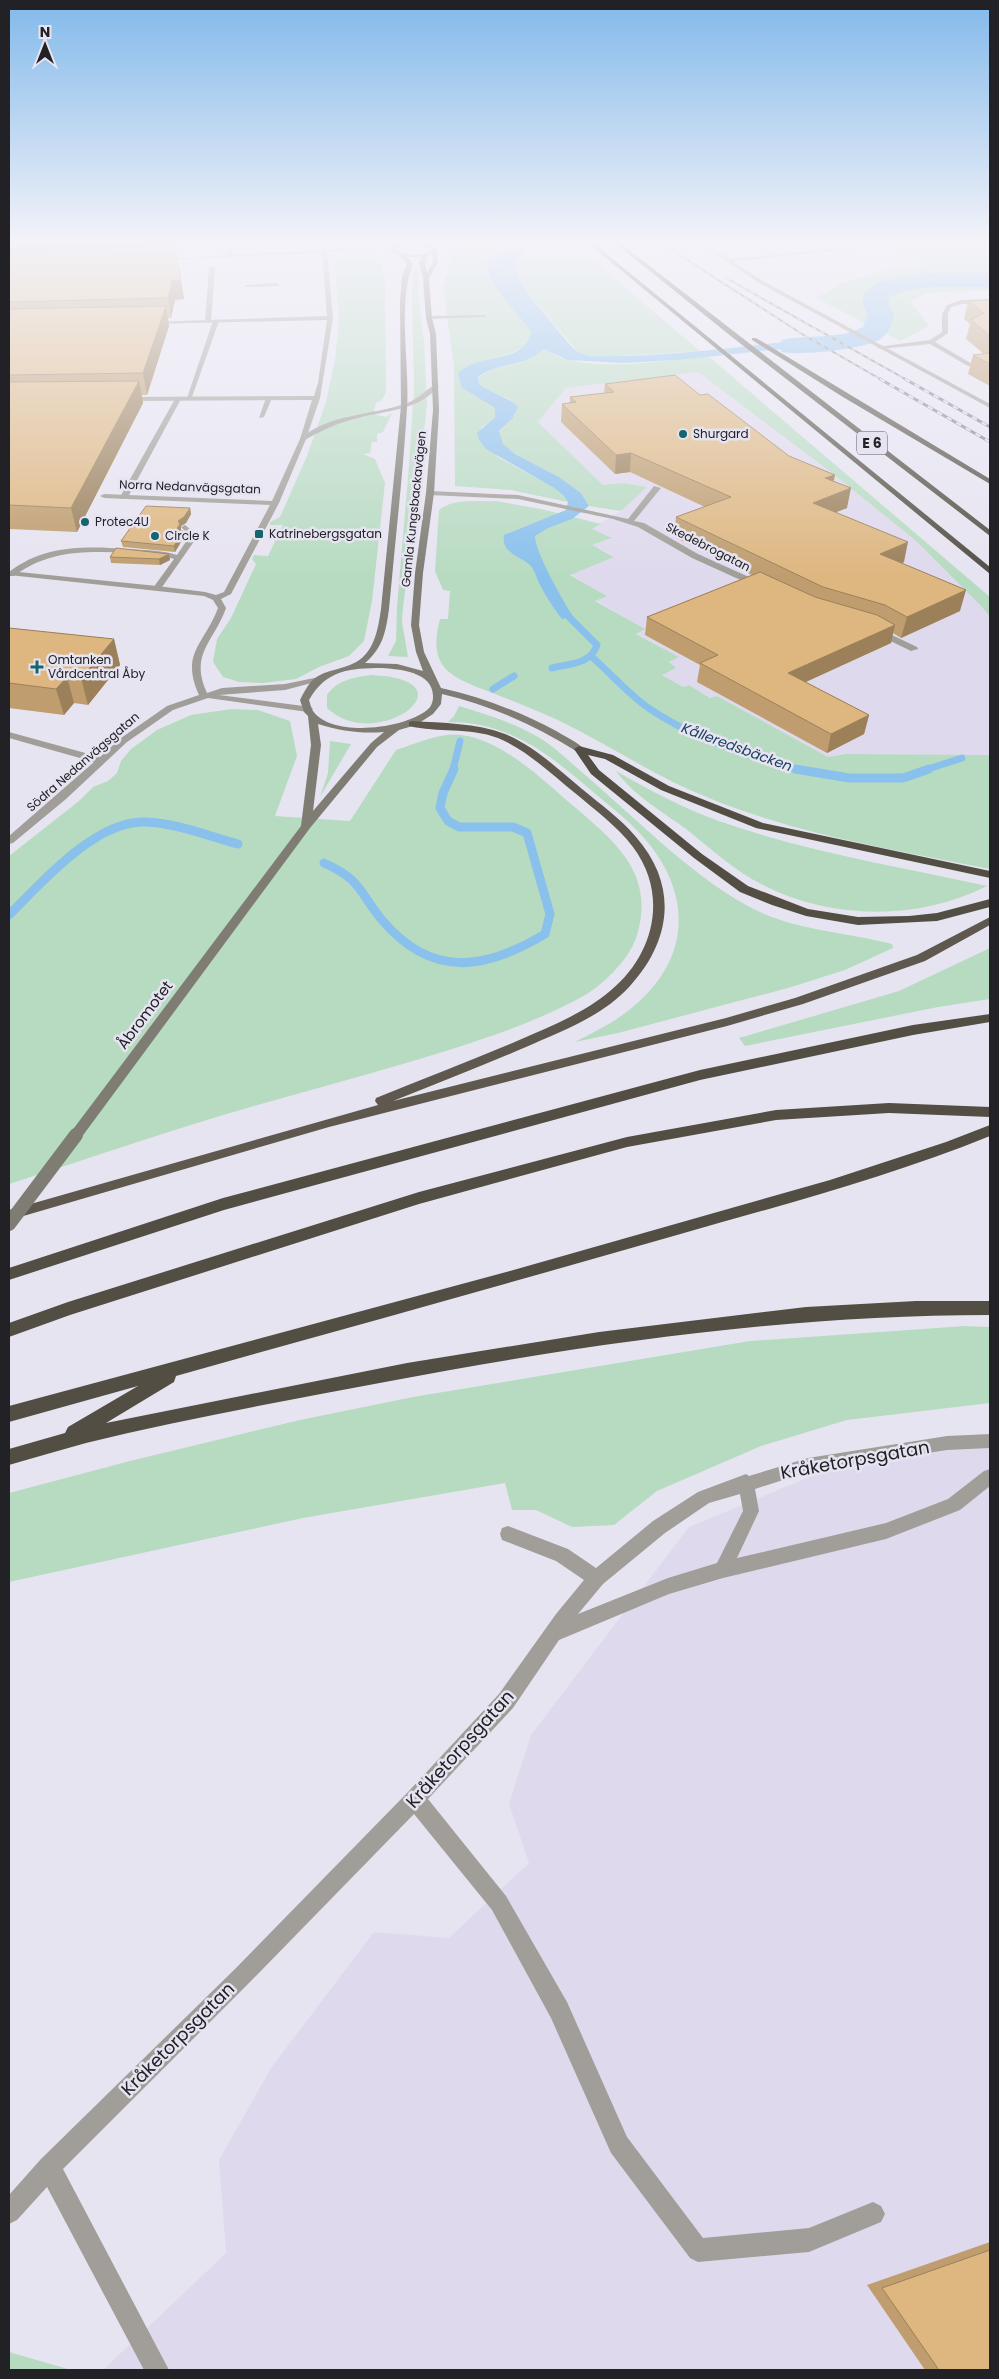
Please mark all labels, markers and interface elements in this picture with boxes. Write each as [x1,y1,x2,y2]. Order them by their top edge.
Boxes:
north arrow [20,20,70,70]
text: N [40,22,50,42]
place label: Shurgard [693,425,749,442]
marker: Shurgard [677,428,689,440]
street label: Gamla Kungsbackavägen [397,430,430,588]
road number: E 6 [857,432,887,454]
street label: Norra Nedanvägsgatan [119,476,261,497]
place label: Protec4U [95,513,149,530]
marker: Protec4U [79,516,91,528]
street label: Skedebrogatan [663,518,753,575]
place label: Katrinebergsgatan [269,525,382,542]
place label: Circle K [165,527,210,544]
marker: Katrinebergsgatan [253,528,265,540]
marker: Circle K [149,530,161,542]
place label: Omtanken Vårdcentral Åby [48,651,146,682]
marker: Omtanken Vårdcentral Åby [30,660,44,674]
street label: Södra Nedanvägsgatan [23,708,143,815]
water label: Kålleredsbäcken [679,718,795,776]
street label: Åbromotet [112,976,177,1053]
street label: Kråketorpsgatan [778,1434,931,1485]
street label: Kråketorpsgatan [400,1684,519,1813]
street label: Kråketorpsgatan [115,1976,240,2101]

